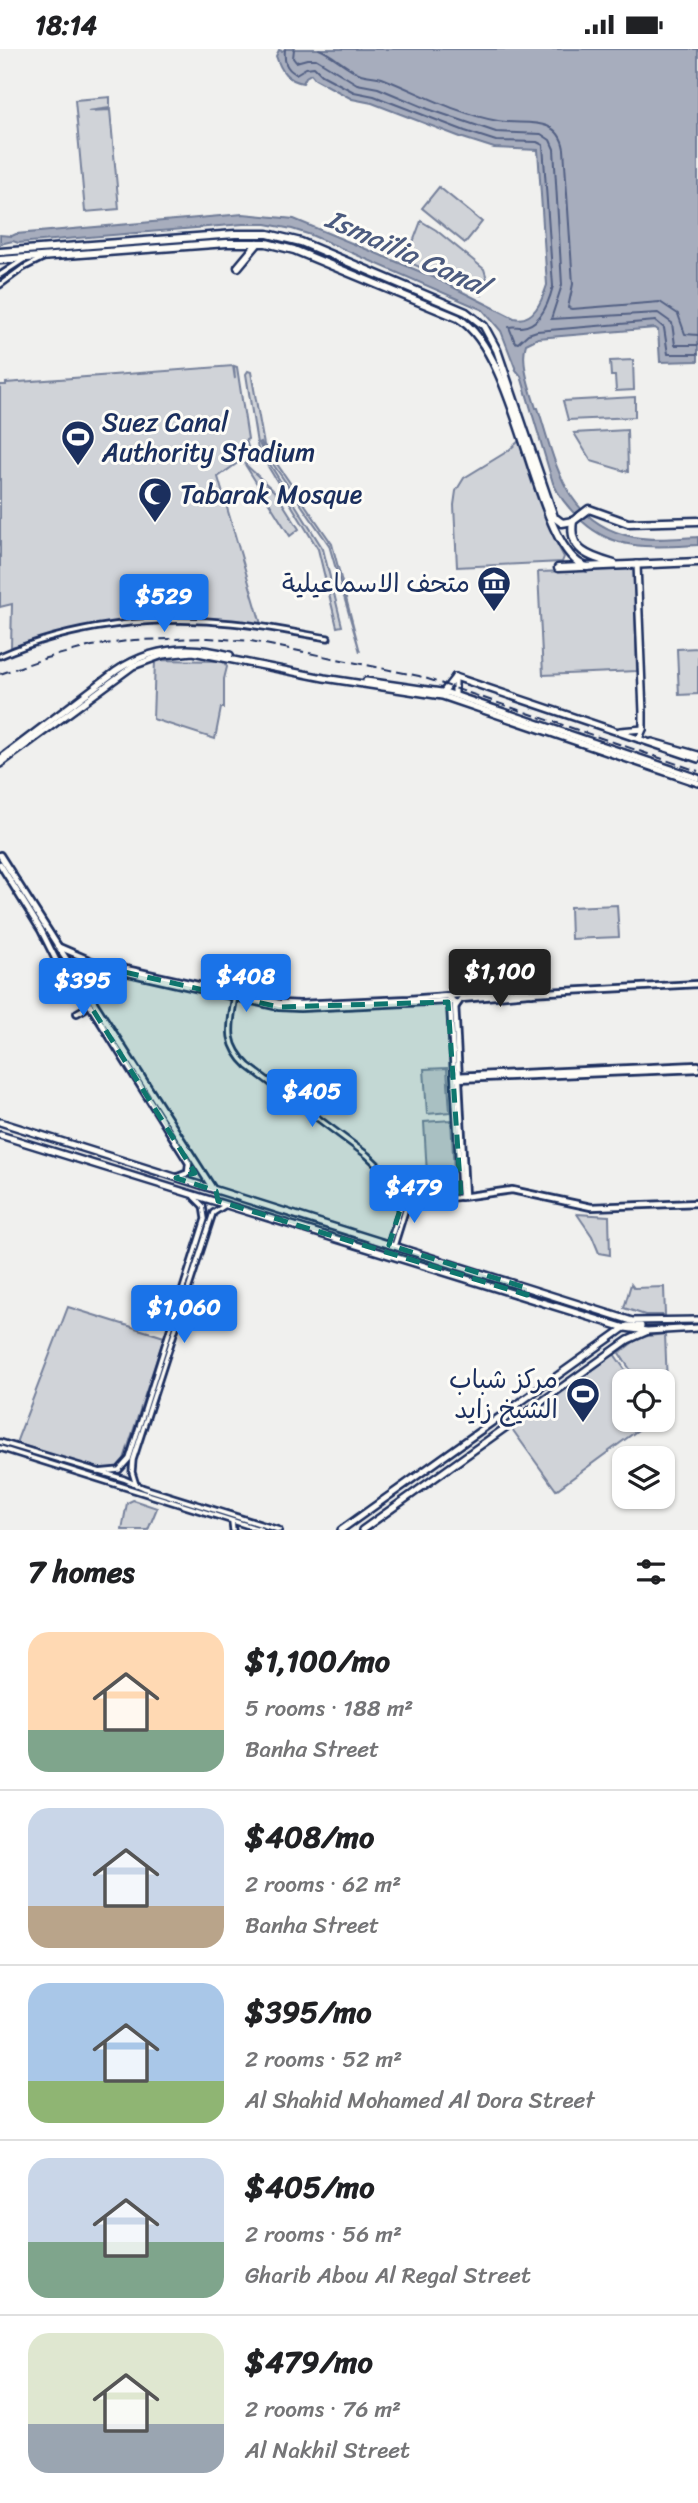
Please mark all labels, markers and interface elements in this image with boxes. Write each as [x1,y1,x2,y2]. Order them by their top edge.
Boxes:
text: 18:14 [35,2,97,48]
water label: Ismaïlia Canal [317,194,502,312]
place label: Suez Canal Authority Stadium [101,399,315,475]
sports icon: Suez Canal Authority Stadium [59,418,97,467]
place label: Tabarak Mosque [180,471,363,517]
mosque icon: Tabarak Mosque [136,475,174,524]
place label: متحف الاسماعيلية [282,560,470,606]
museum icon: متحف الاسماعيلية [475,564,513,613]
pin: $529 [123,575,205,634]
text: $529 [136,576,192,617]
pin: $1,100 [443,949,557,1009]
text: $1,100 [465,951,535,992]
pin: $408 [205,955,287,1014]
text: $408 [217,956,275,997]
pin: $395 [42,958,124,1018]
text: $395 [55,960,111,1001]
pin: $405 [271,1069,353,1129]
text: $405 [283,1071,341,1112]
pin: $479 [373,1165,455,1225]
text: $479 [385,1167,443,1208]
pin: $1,060 [127,1285,241,1345]
text: $1,060 [147,1287,221,1328]
place label: مركز شباب الشيخ زايد [449,1356,558,1432]
map controls [612,1369,675,1509]
button: locate [612,1369,675,1432]
sports icon: مركز شباب الشيخ زايد [564,1375,602,1424]
button: layers [612,1446,675,1509]
text: 7 homes [28,1545,135,1599]
icon: filters [632,1553,670,1591]
text: $1,100/mo [245,1634,390,1688]
icon: home [84,1660,168,1744]
text: 5 rooms · 188 m² [245,1688,413,1729]
text: Banha Street [245,1729,379,1770]
text: $408/mo [245,1810,374,1864]
icon: home [84,1836,168,1920]
text: 2 rooms · 62 m² [245,1864,401,1905]
text: Banha Street [245,1905,379,1946]
text: $395/mo [245,1985,372,2039]
icon: home [84,2011,168,2095]
text: 2 rooms · 52 m² [245,2039,402,2080]
text: Al Shahid Mohamed Al Dora Street [245,2080,595,2121]
text: $405/mo [245,2160,374,2214]
icon: home [84,2186,168,2270]
text: 2 rooms · 56 m² [245,2214,402,2255]
text: Gharib Abou Al Regal Street [245,2255,531,2296]
text: $479/mo [245,2335,373,2389]
icon: home [84,2361,168,2445]
text: 2 rooms · 76 m² [245,2389,401,2430]
text: Al Nakhil Street [245,2430,410,2471]

